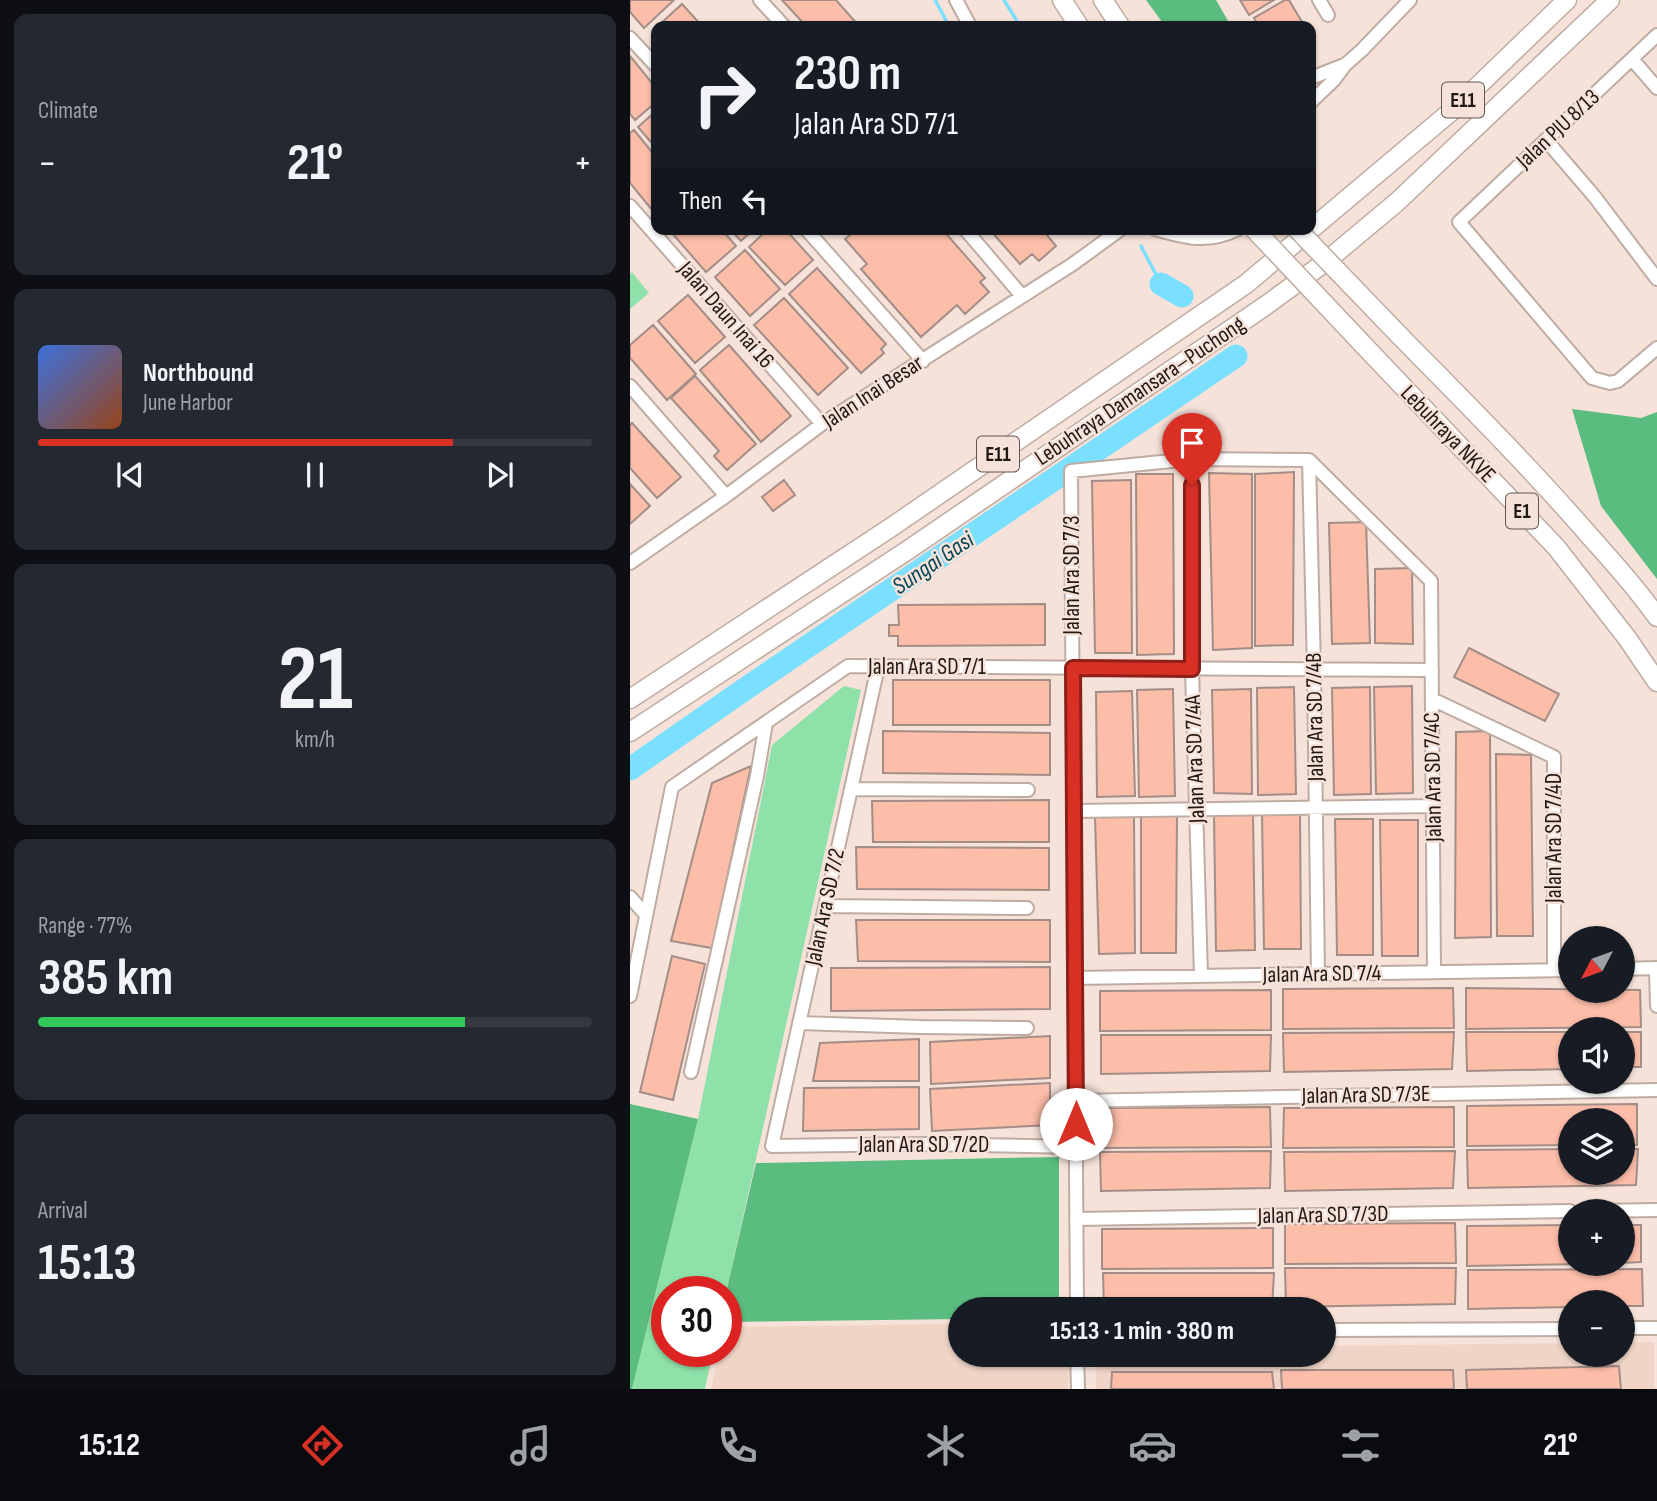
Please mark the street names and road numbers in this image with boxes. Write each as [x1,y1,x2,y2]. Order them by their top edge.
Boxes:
road number: E11 [1442,82,1484,118]
street label: Jalan PJU 8/13 [1510,83,1605,175]
street label: Jalan Daun Inai 16 [671,255,780,374]
street label: Lebuhraya Damansara–Puchong [1029,310,1251,472]
street label: Jalan Inai Besar [816,349,929,435]
street label: Lebuhraya NKVE [1395,379,1501,489]
road number: E11 [977,436,1019,472]
road number: E1 [1506,494,1538,528]
street label: Jalan Ara SD 7/3 [1058,515,1086,636]
street label: Jalan Ara SD 7/4B [1300,652,1330,783]
street label: Jalan Ara SD 7/1 [867,653,986,681]
street label: Jalan Ara SD 7/4A [1179,694,1211,825]
street label: Jalan Ara SD 7/4C [1418,712,1448,843]
street label: Jalan Ara SD 7/4D [1540,773,1568,904]
street label: Jalan Ara SD 7/2 [799,846,851,969]
street label: Jalan Ara SD 7/4 [1261,959,1382,989]
street label: Jalan Ara SD 7/3E [1300,1080,1431,1110]
street label: Jalan Ara SD 7/2D [858,1131,989,1159]
street label: Jalan Ara SD 7/3D [1256,1200,1389,1230]

